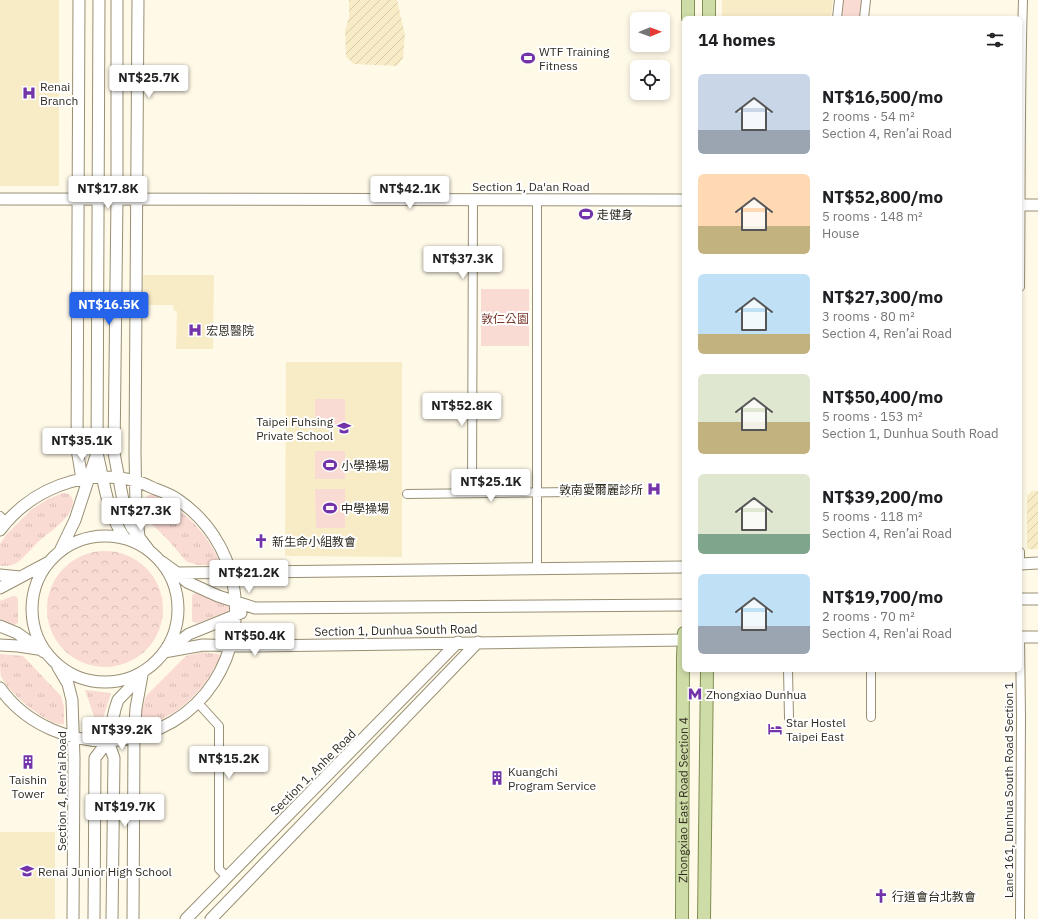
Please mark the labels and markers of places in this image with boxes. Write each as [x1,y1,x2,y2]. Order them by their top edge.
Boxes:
place label: WTF Training Fitness [539,44,610,73]
sports icon: WTF Training Fitness [520,50,536,66]
pin: NT$25.7K [108,65,190,99]
place label: Renai Branch [40,79,78,108]
hospital icon: Renai Branch [21,85,37,101]
pin: NT$17.8K [67,176,149,210]
pin: NT$42.1K [369,176,451,210]
sports icon: 走健身 [578,206,594,222]
place label: 走健身 [597,207,633,222]
pin: NT$37.3K [422,246,504,280]
pin: NT$16.5K [68,292,150,326]
hospital icon: 宏恩醫院 [187,322,203,338]
place label: 宏恩醫院 [206,323,254,338]
pin: NT$52.8K [421,393,503,427]
place label: Taipei Fuhsing Private School [256,414,334,443]
school or university icon: Taipei Fuhsing Private School [336,420,352,436]
pin: NT$35.1K [41,428,123,462]
sports icon: 小學操場 [322,457,338,473]
place label: 小學操場 [341,458,389,473]
pin: NT$25.1K [450,469,532,503]
hospital icon: 敦南愛爾麗診所 [646,481,662,497]
place label: 敦南愛爾麗診所 [559,482,643,497]
pin: NT$27.3K [100,498,182,532]
sports icon: 中學操場 [322,500,338,516]
place label: 中學操場 [341,501,389,516]
church icon: 新生命小組教會 [253,533,269,549]
place label: 新生命小組教會 [272,534,356,549]
pin: NT$21.2K [208,560,290,594]
pin: NT$50.4K [214,623,296,657]
metro station icon: Zhongxiao Dunhua [687,686,703,702]
place label: Zhongxiao Dunhua [706,687,807,702]
place label: Star Hostel Taipei East [786,715,846,744]
pin: NT$39.2K [81,717,163,751]
hotel icon: Star Hostel Taipei East [767,721,783,737]
pin: NT$15.2K [188,746,270,780]
building icon: Taishin Tower [20,754,36,770]
place label: Kuangchi Program Service [508,764,597,793]
building icon: Kuangchi Program Service [489,770,505,786]
place label: Taishin Tower [9,772,47,801]
pin: NT$19.7K [84,794,166,828]
school or university icon: Renai Junior High School [19,863,35,879]
place label: Renai Junior High School [38,864,172,879]
church icon: 行道會台北教會 [873,888,889,904]
place label: 行道會台北教會 [892,889,976,904]

